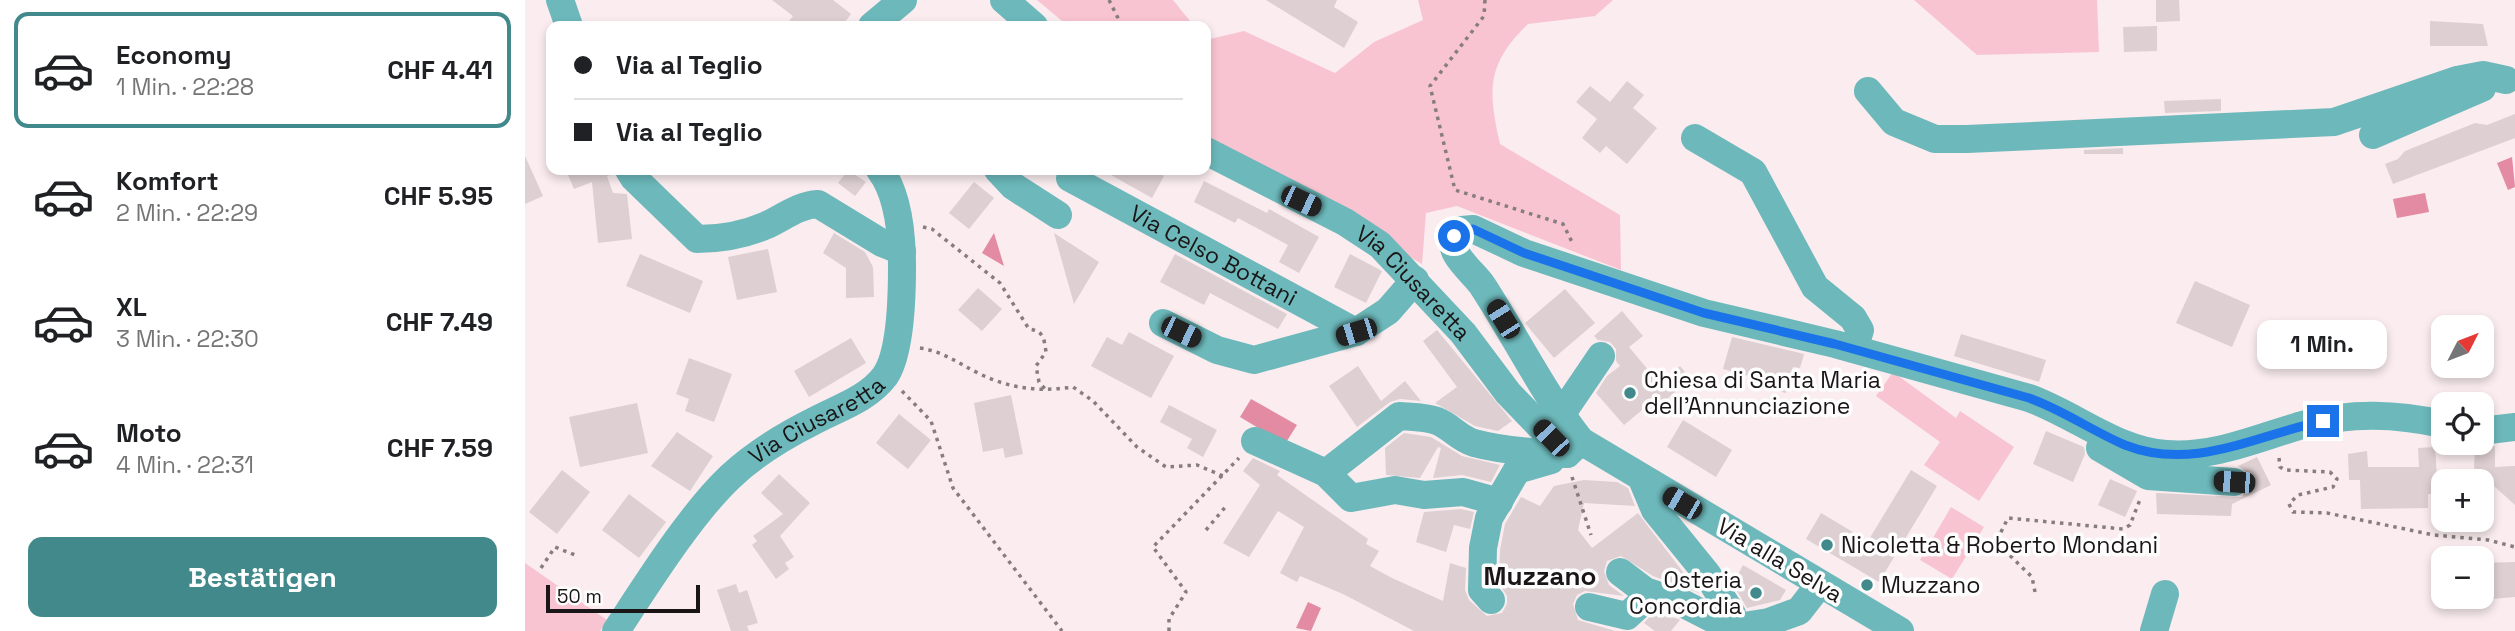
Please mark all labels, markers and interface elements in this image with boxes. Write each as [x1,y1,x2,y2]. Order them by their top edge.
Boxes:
text: Economy [116,38,232,72]
icon: car [32,39,95,102]
text: Via al Teglio [616,48,763,82]
text: CHF 4.41 [387,53,493,87]
text: 1 Min. · 22:28 [116,72,254,102]
text: Via al Teglio [616,115,763,149]
text: Komfort [116,164,219,198]
icon: car [32,165,95,228]
text: CHF 5.95 [384,179,493,213]
car [1278,183,1325,219]
text: 2 Min. · 22:29 [116,198,258,228]
street label: Via Celso Bottani [1125,198,1302,313]
street label: Via Ciusaretta [1350,218,1477,347]
route start [1438,220,1470,252]
text: XL [116,290,147,324]
icon: car [32,291,95,354]
car [1483,296,1524,342]
text: CHF 7.49 [386,305,493,339]
car [1158,313,1205,351]
north arrow [2431,315,2494,378]
map controls [2431,315,2494,609]
car [1333,316,1380,348]
callout: 1 Min. [2258,320,2388,368]
text: 3 Min. · 22:30 [116,324,259,354]
text: 1 Min. [2290,329,2354,359]
place label: Chiesa di Santa Maria dell'Annunciazione [1644,365,1881,421]
street label: Via Ciusaretta [743,370,892,471]
marker: Chiesa di Santa Maria dell'Annunciazione [1622,385,1638,401]
button: locate [2431,392,2494,455]
route end [2307,405,2339,437]
text: Moto [116,416,182,450]
car [1529,416,1574,460]
icon: car [32,417,95,480]
text: CHF 7.59 [387,431,493,465]
text: 4 Min. · 22:31 [116,450,254,480]
button: + [2431,469,2494,532]
car [2213,470,2256,494]
car [1659,483,1706,523]
street label: Via alla Selva [1712,511,1848,609]
place label: Nicoletta & Roberto Mondani [1841,530,2158,560]
button: Bestätigen [28,537,497,617]
marker: Nicoletta & Roberto Mondani [1819,537,1835,553]
button: − [2431,546,2494,609]
district label: Muzzano [1484,559,1596,593]
place label: Osteria Concordia [1629,565,1742,621]
place label: Muzzano [1881,570,1980,600]
marker: Muzzano [1859,577,1875,593]
scale bar [546,582,700,614]
text: 50 m [557,584,602,609]
marker: Osteria Concordia [1748,585,1764,601]

